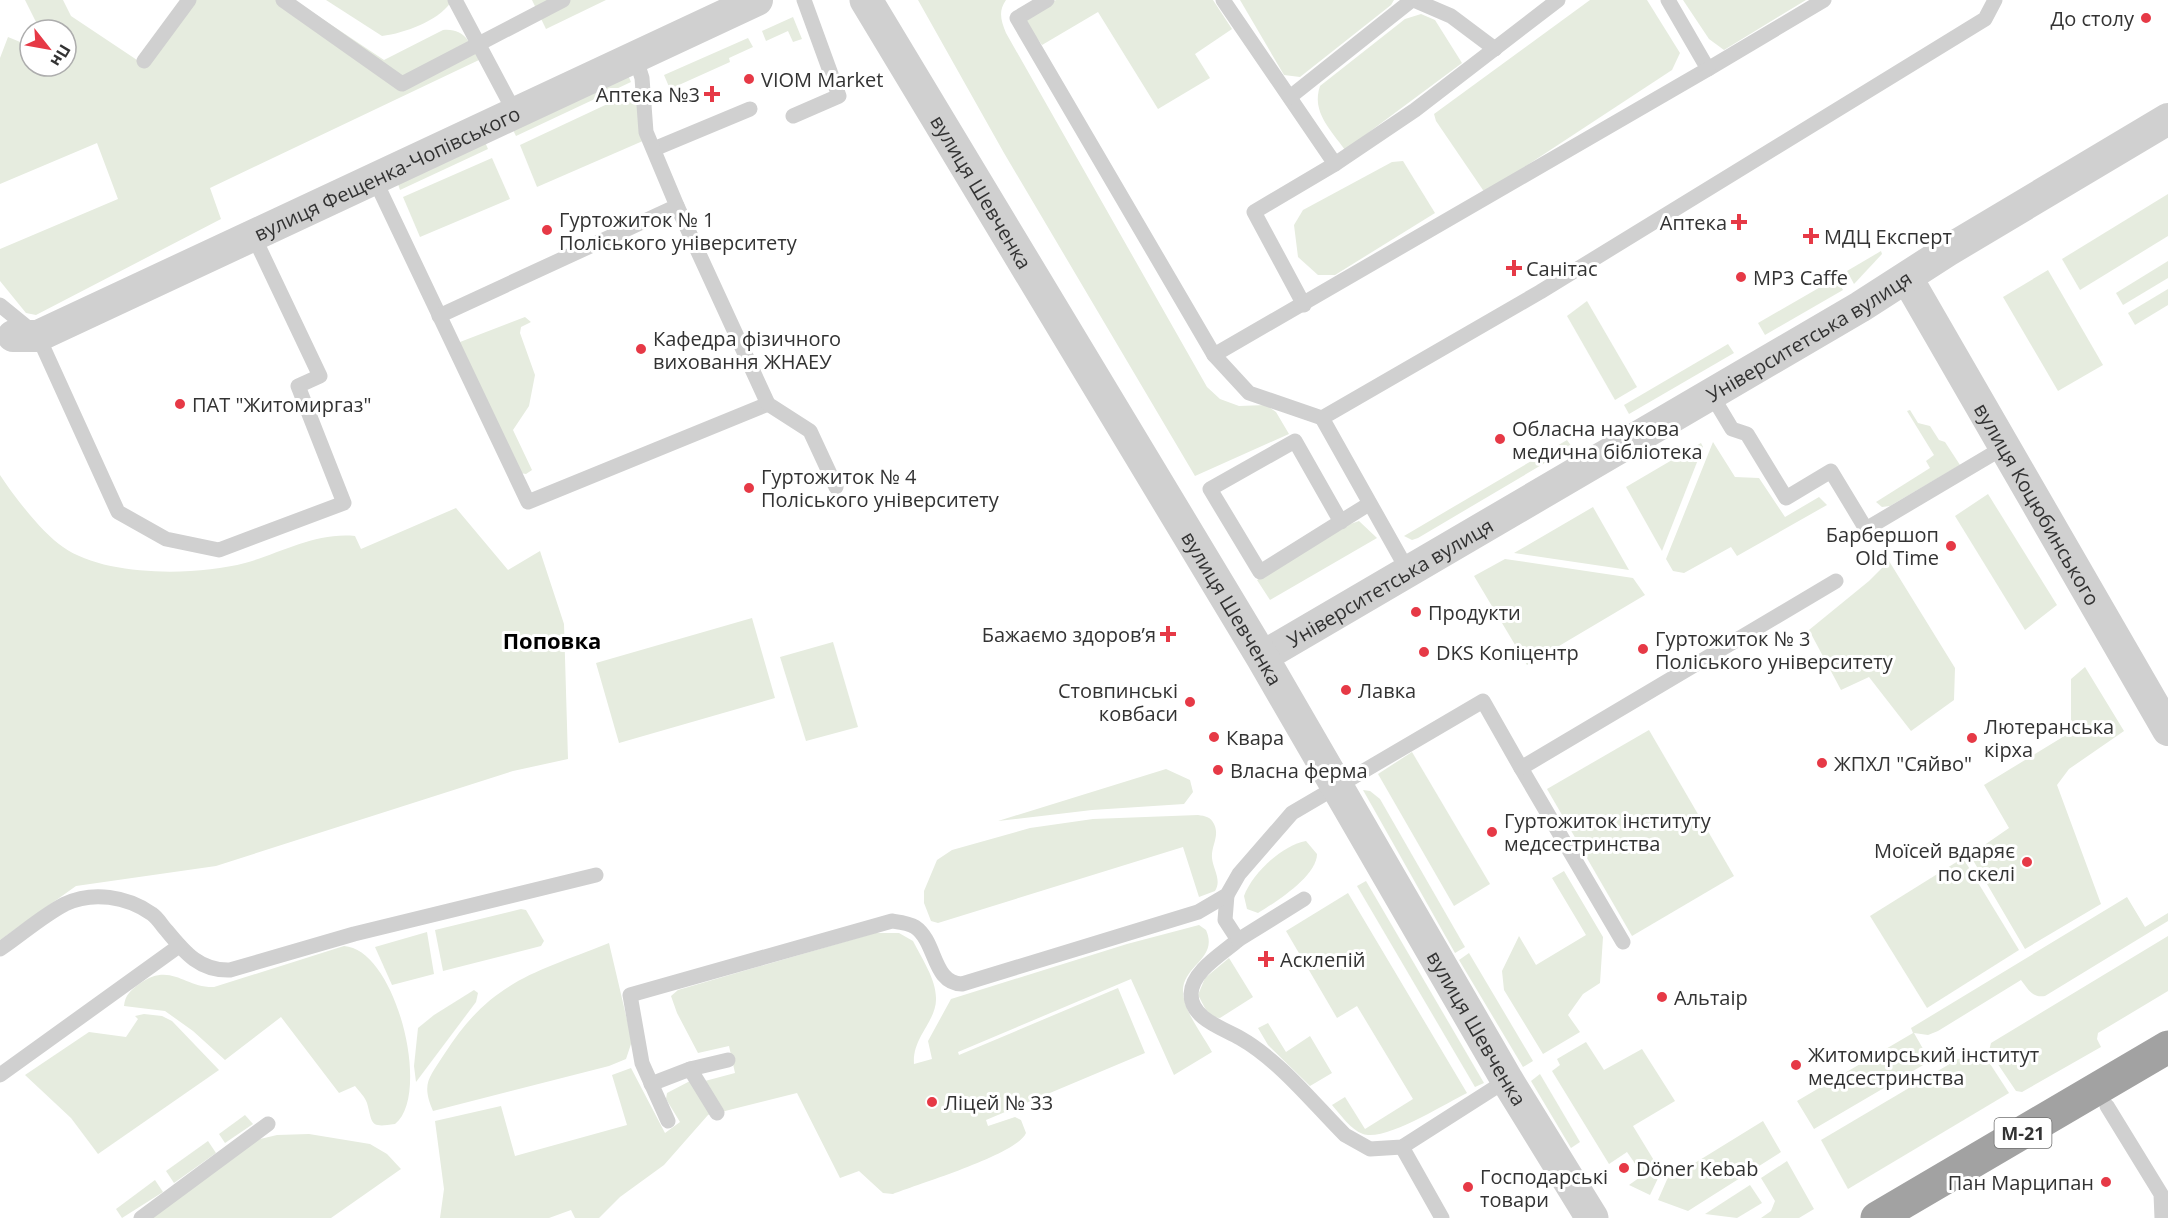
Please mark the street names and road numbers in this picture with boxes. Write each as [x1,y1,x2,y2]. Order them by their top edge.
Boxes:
street label: вулиця Фещенка-Чопівського [249,99,524,247]
street label: вулиця Шевченка [925,110,1038,274]
street label: Університетська вулиця [1701,264,1917,408]
street label: вулиця Коцюбинського [1968,398,2107,610]
street label: Університетська вулиця [1282,511,1498,653]
street label: вулиця Шевченка [1176,526,1289,690]
street label: вулиця Шевченка [1421,945,1533,1111]
road number: М-21 [1994,1118,2052,1148]

